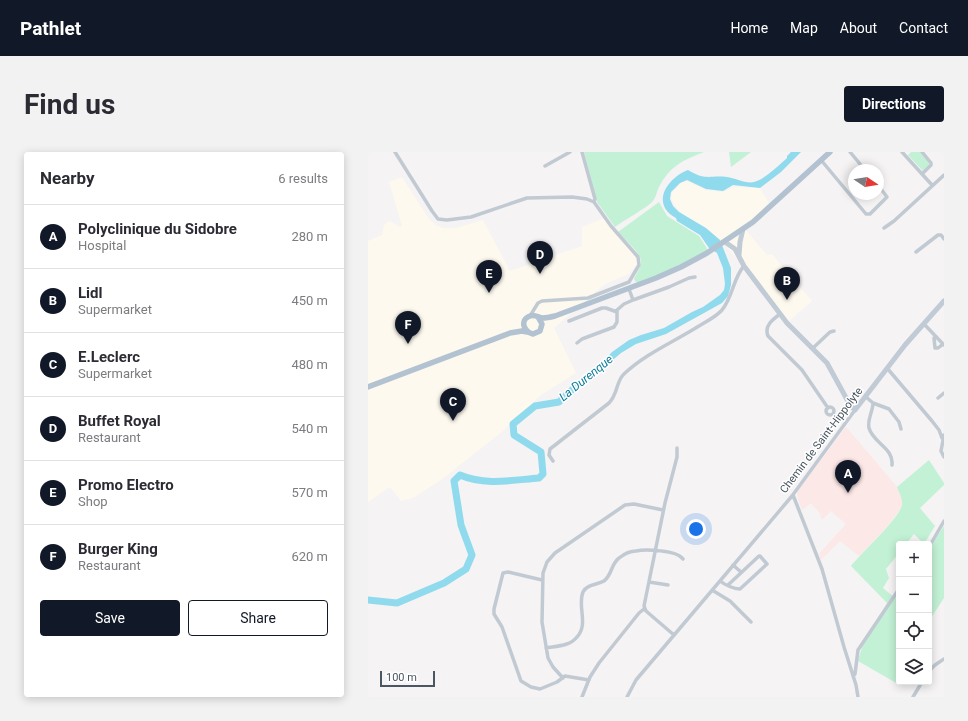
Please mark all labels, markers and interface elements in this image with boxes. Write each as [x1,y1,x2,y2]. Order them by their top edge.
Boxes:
text: Pathlet [20,17,81,40]
text: Home [730,20,768,36]
text: Map [790,20,818,36]
text: About [840,20,877,36]
text: Contact [899,20,948,36]
button: Directions [844,86,944,122]
text: Find us [24,88,115,121]
north arrow [848,164,884,200]
text: Nearby [40,168,95,188]
text: 6 results [278,171,328,186]
text: Polyclinique du Sidobre [78,220,237,238]
text: A [49,229,57,244]
text: 280 m [291,229,328,244]
text: Hospital [78,238,126,253]
pin: D [527,241,553,274]
pin: E [476,260,502,293]
pin: B [774,267,800,300]
text: Lidl [78,284,103,302]
text: B [49,293,57,308]
text: 450 m [291,293,328,308]
text: Supermarket [78,302,152,317]
pin: F [395,311,421,344]
text: E.Leclerc [78,348,140,366]
water label: La Durenque [556,352,616,404]
text: C [49,357,57,372]
text: 480 m [291,357,328,372]
text: Supermarket [78,366,152,381]
street label: Chemin de Saint-Hippolyte [777,385,866,496]
pin: C [440,388,466,421]
text: Buffet Royal [78,412,161,430]
text: D [49,421,57,436]
text: 540 m [291,421,328,436]
text: Restaurant [78,430,141,445]
pin: A [835,460,861,493]
text: Promo Electro [78,476,174,494]
text: E [49,485,57,500]
text: 570 m [291,485,328,500]
text: Shop [78,494,108,509]
your location [686,519,706,539]
text: Burger King [78,540,158,558]
map controls [896,541,932,685]
button: + [896,541,932,577]
text: F [49,549,57,564]
text: 620 m [291,549,328,564]
text: Restaurant [78,558,141,573]
button: − [896,577,932,613]
button: Save [40,600,180,636]
button: Share [188,600,328,636]
button: locate [896,613,932,649]
button: layers [896,649,932,685]
scale bar [380,669,435,688]
text: 100 m [386,671,417,684]

